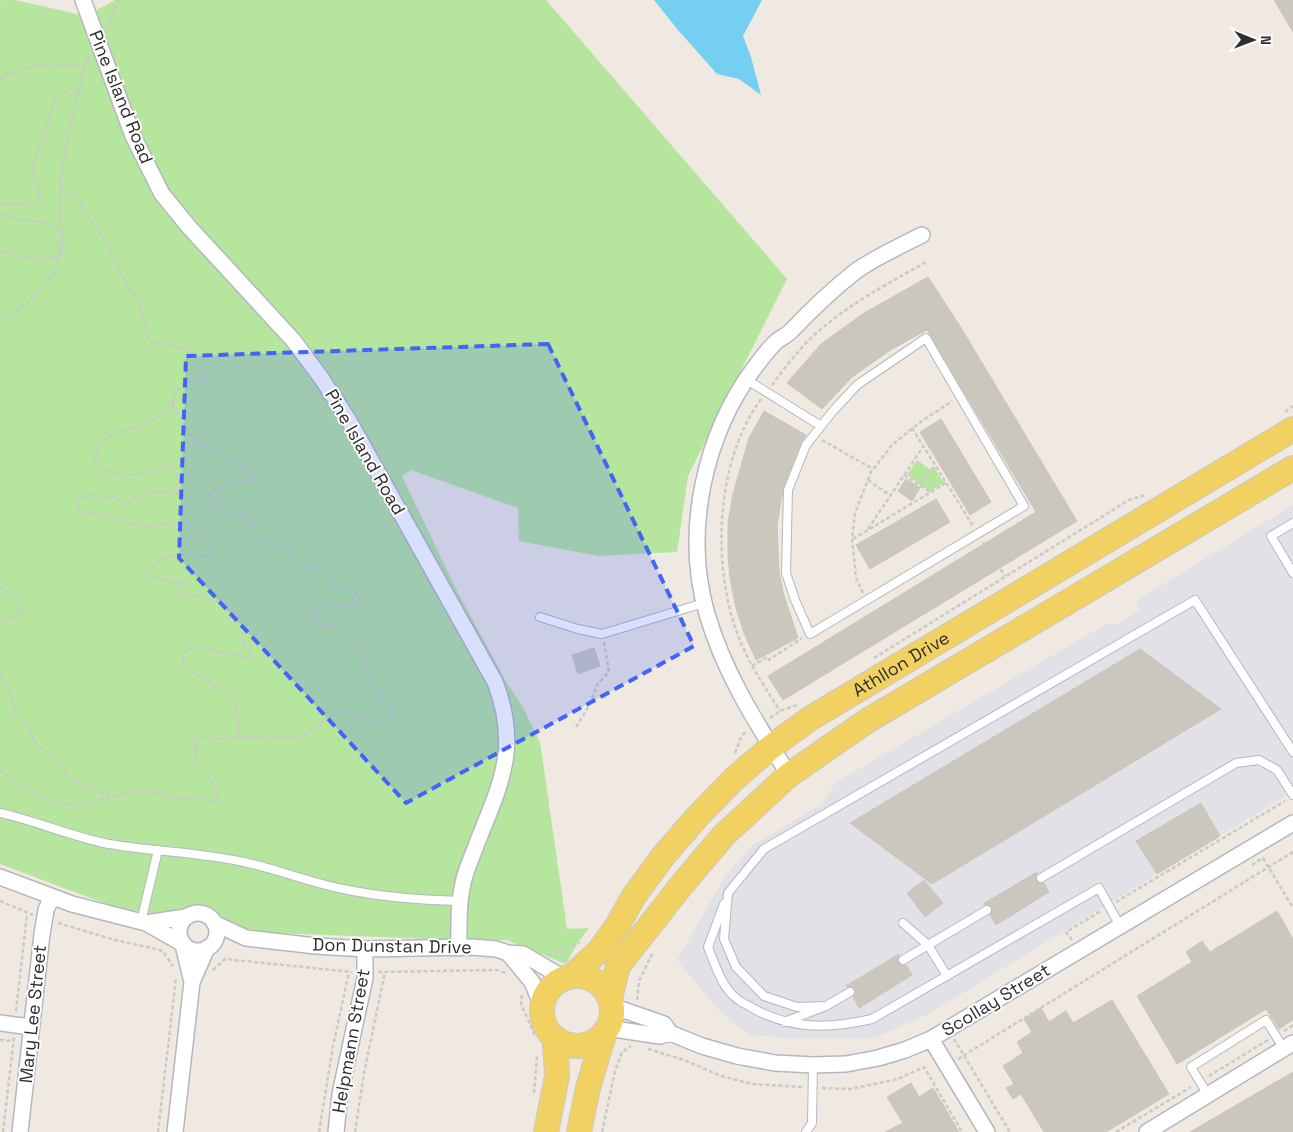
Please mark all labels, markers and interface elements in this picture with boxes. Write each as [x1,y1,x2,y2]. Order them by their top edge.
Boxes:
north arrow [1228,15,1278,65]
street label: Pine Island Road [84,27,159,167]
text: N [1257,35,1275,45]
street label: Pine Island Road [320,385,411,519]
street label: Athllon Drive [848,626,953,702]
street label: Don Dunstan Drive [312,933,472,958]
street label: Mary Lee Street [14,944,51,1084]
street label: Scollay Street [937,958,1054,1041]
street label: Helpmann Street [327,967,375,1115]

